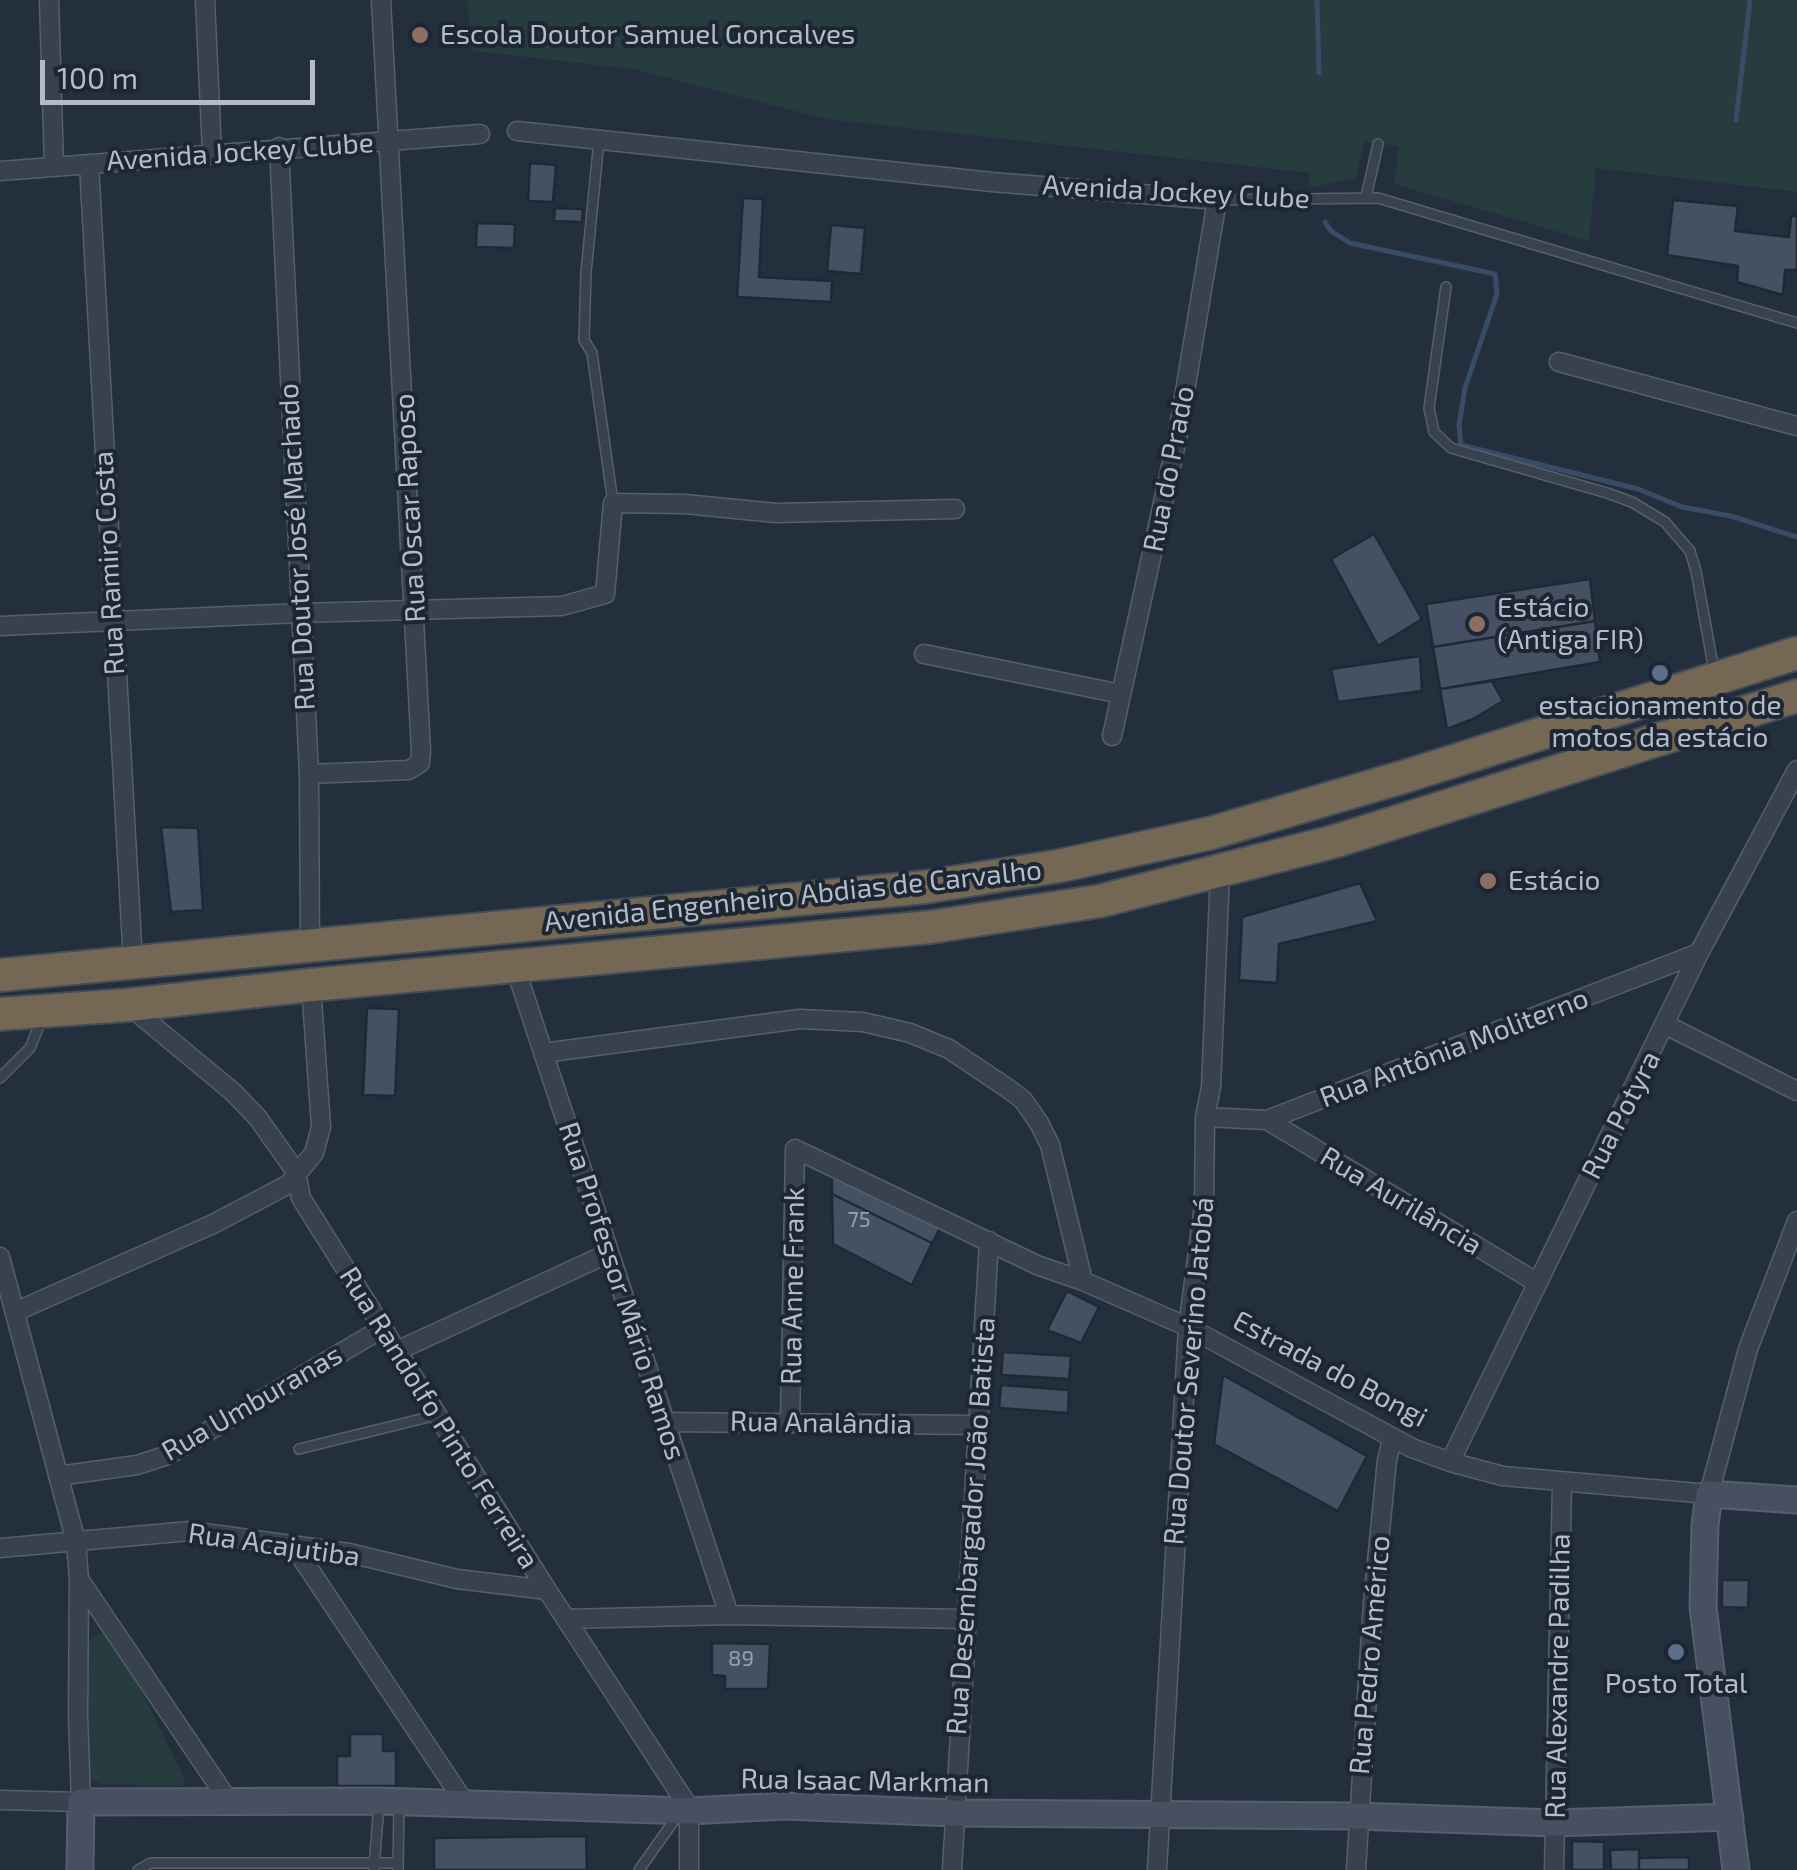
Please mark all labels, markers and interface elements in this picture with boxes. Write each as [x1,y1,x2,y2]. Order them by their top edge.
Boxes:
place label: Escola Doutor Samuel Goncalves [440,18,855,52]
marker: Escola Doutor Samuel Goncalves [409,24,431,46]
scale bar [45,40,320,102]
text: 100 m [57,59,138,95]
street label: Avenida Jockey Clube [105,126,375,178]
street label: Avenida Jockey Clube [1041,168,1311,216]
street label: Rua Doutor José Machado [272,383,322,711]
street label: Rua do Prado [1136,383,1202,555]
street label: Rua Oscar Raposo [387,393,433,623]
street label: Rua Ramiro Costa [86,450,132,676]
place label: Estácio (Antiga FIR) [1497,591,1644,657]
marker: Estácio (Antiga FIR) [1466,613,1488,635]
marker: estacionamento de motos da estácio [1649,662,1671,684]
place label: estacionamento de motos da estácio [1538,689,1782,755]
street label: Avenida Engenheiro Abdias de Carvalho [543,853,1043,939]
place label: Estácio [1508,864,1600,898]
marker: Estácio [1477,870,1499,892]
street label: Rua Antônia Moliterno [1315,981,1593,1115]
street label: Rua Potyra [1574,1045,1668,1185]
street label: Rua Professor Mário Ramos [551,1118,693,1464]
street label: Rua Aurilância [1314,1140,1488,1262]
street label: Rua Anne Frank [774,1187,812,1385]
street label: Rua Doutor Severino Jatobá [1157,1196,1221,1546]
house number: 75 [847,1207,871,1233]
street label: Rua Randolfo Pinto Ferreira [332,1261,546,1575]
street label: Estrada do Bongi [1227,1304,1433,1434]
street label: Rua Desembargador João Batista [940,1316,1002,1736]
street label: Rua Umburanas [156,1338,348,1468]
street label: Rua Analândia [730,1405,912,1441]
street label: Rua Acajutiba [186,1516,362,1574]
street label: Rua Alexandre Padilha [1539,1533,1577,1819]
street label: Rua Pedro Américo [1343,1534,1397,1776]
marker: Posto Total [1665,1641,1687,1663]
house number: 89 [728,1646,754,1672]
place label: Posto Total [1605,1667,1747,1701]
street label: Rua Isaac Markman [740,1762,990,1800]

